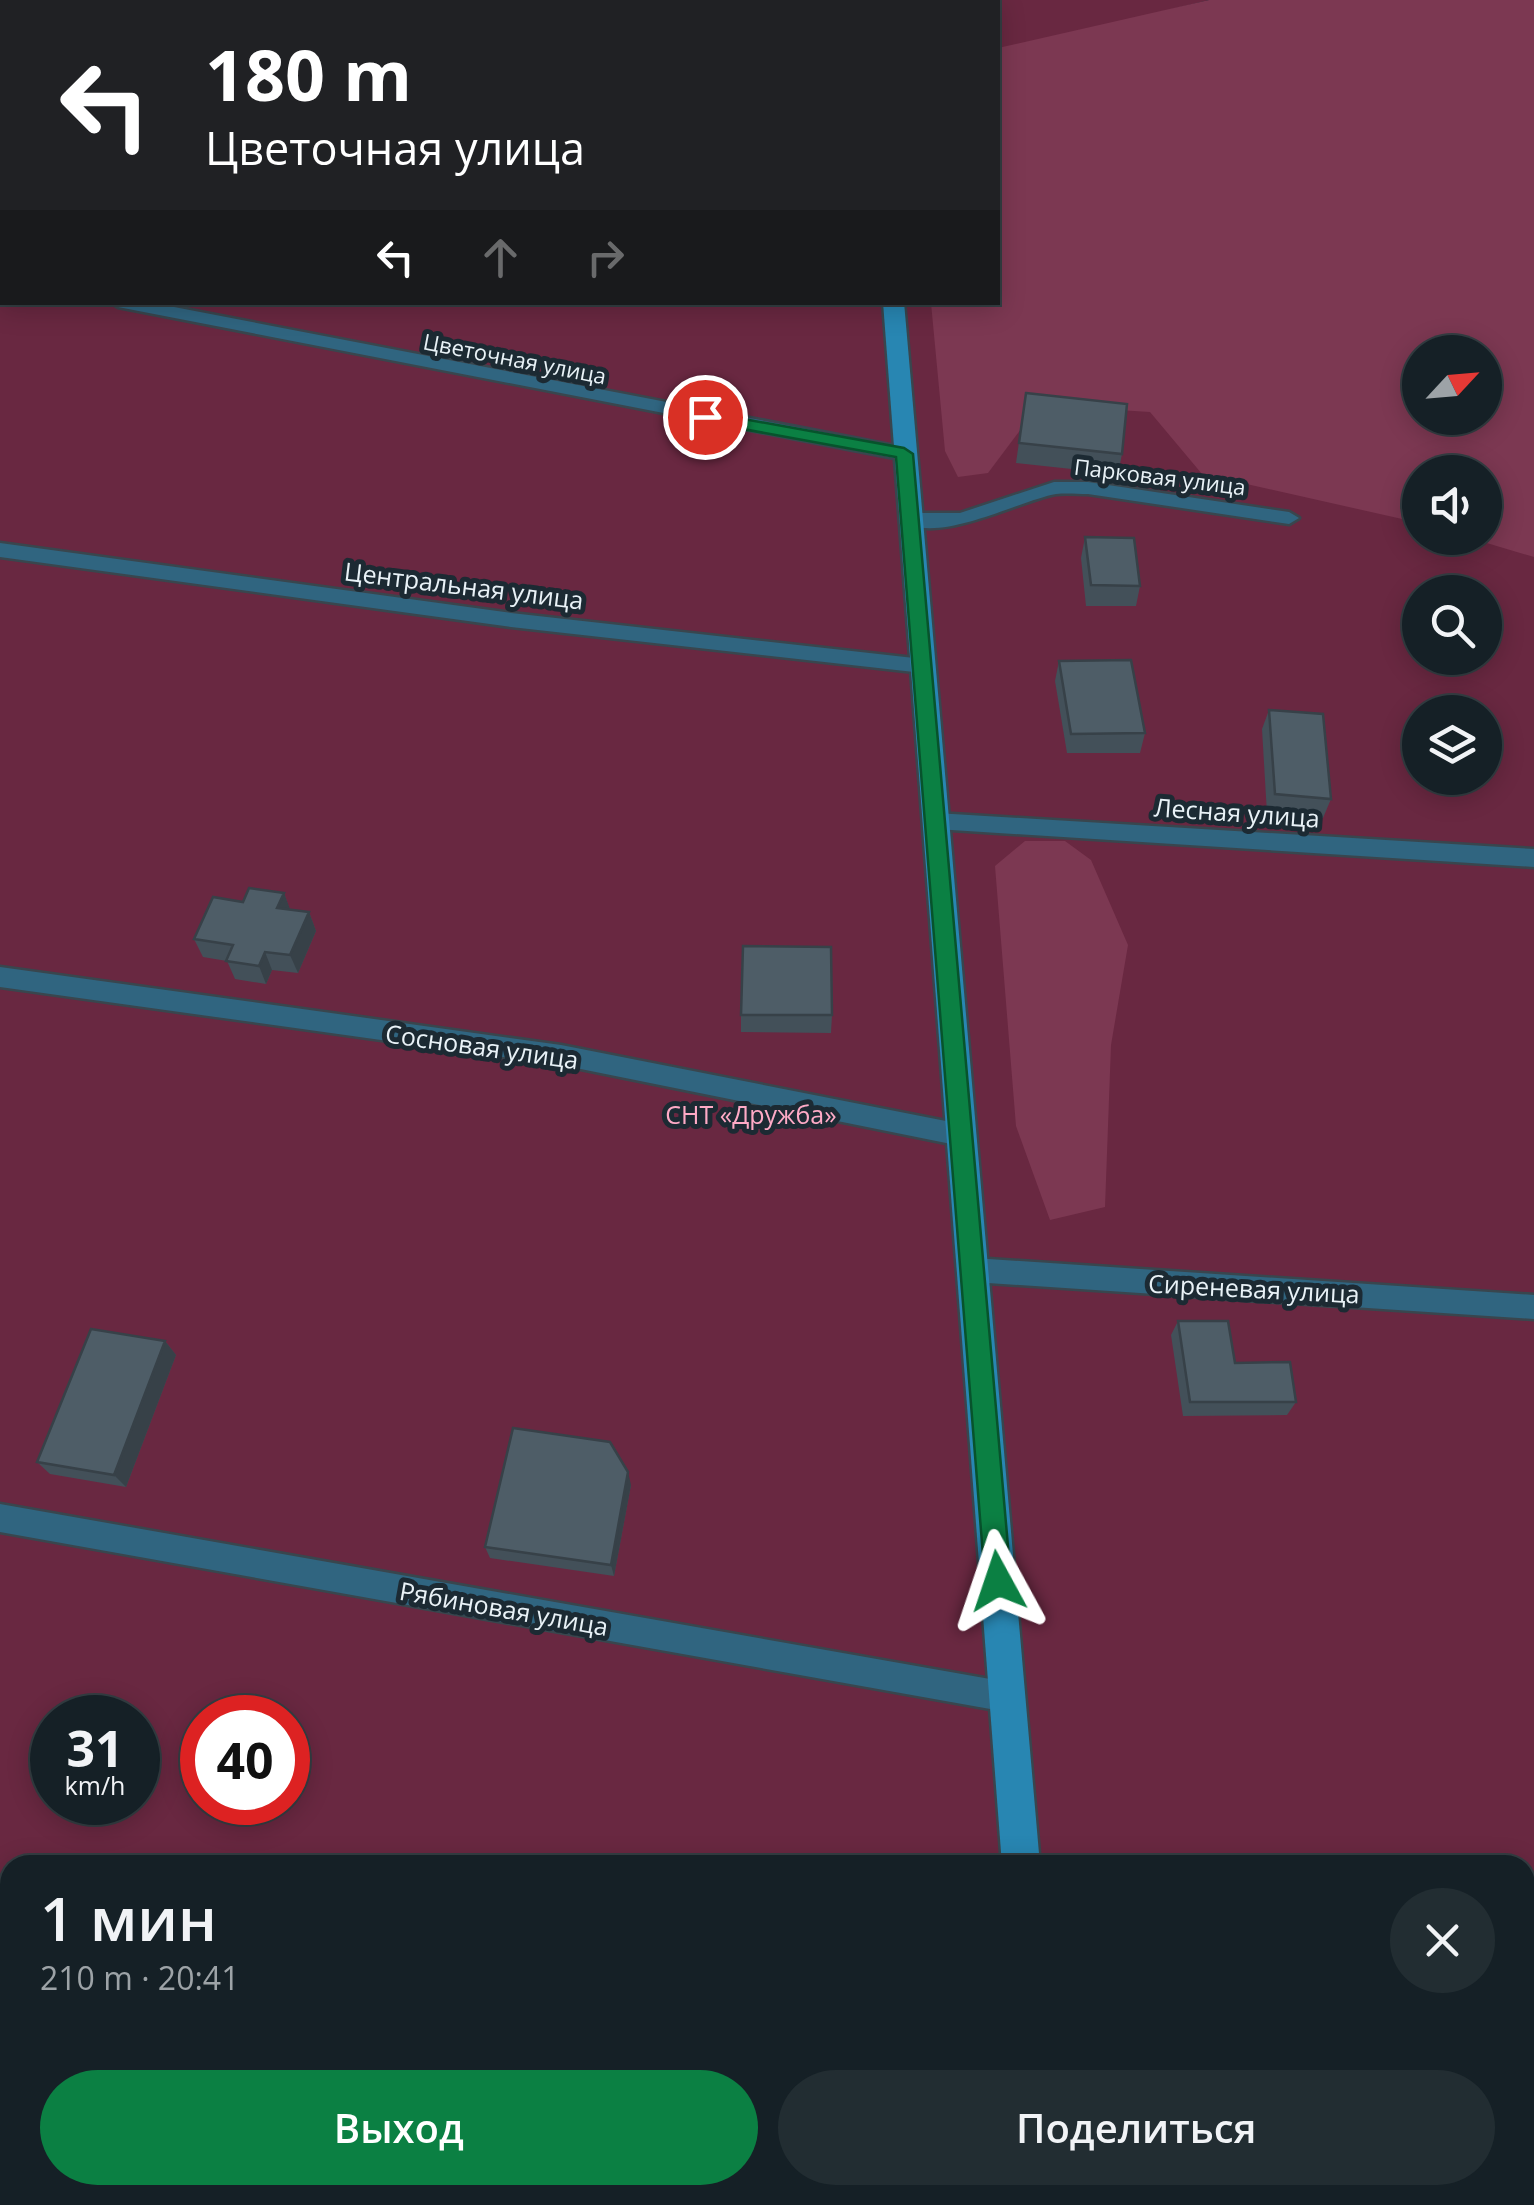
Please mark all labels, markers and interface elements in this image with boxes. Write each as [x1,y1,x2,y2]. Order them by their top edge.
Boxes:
text: 180 m [205,26,412,122]
icon: left [40,40,170,170]
text: Цветочная улица [205,117,585,178]
icon: left [368,230,423,285]
icon: ahead [473,230,528,285]
icon: right [578,230,633,285]
street label: Цветочная улица [421,326,609,390]
north arrow [1402,335,1502,435]
map controls [1402,335,1502,795]
pin [663,375,748,460]
icon: arrive [678,390,733,445]
street label: Парковая улица [1072,451,1248,501]
button: sound [1402,455,1502,555]
street label: Центральная улица [343,553,585,617]
button: search [1402,575,1502,675]
button: layers [1402,695,1502,795]
street label: Лесная улица [1153,789,1321,835]
street label: Сосновая улица [383,1016,581,1076]
park label: СНТ «Дружба» [665,1097,837,1131]
street label: Сиреневая улица [1147,1265,1361,1311]
position arrow [946,1529,1050,1633]
street label: Рябиновая улица [397,1573,611,1643]
speed limit sign: 40 [180,1695,310,1825]
text: 31 [66,1714,124,1782]
text: km/h [65,1768,125,1802]
text: 1 мин [40,1877,217,1959]
button: close [1390,1888,1495,1993]
text: 210 m · 20:41 [40,1956,239,1999]
button: Выход [40,2070,758,2185]
button: Поделиться [778,2070,1495,2185]

